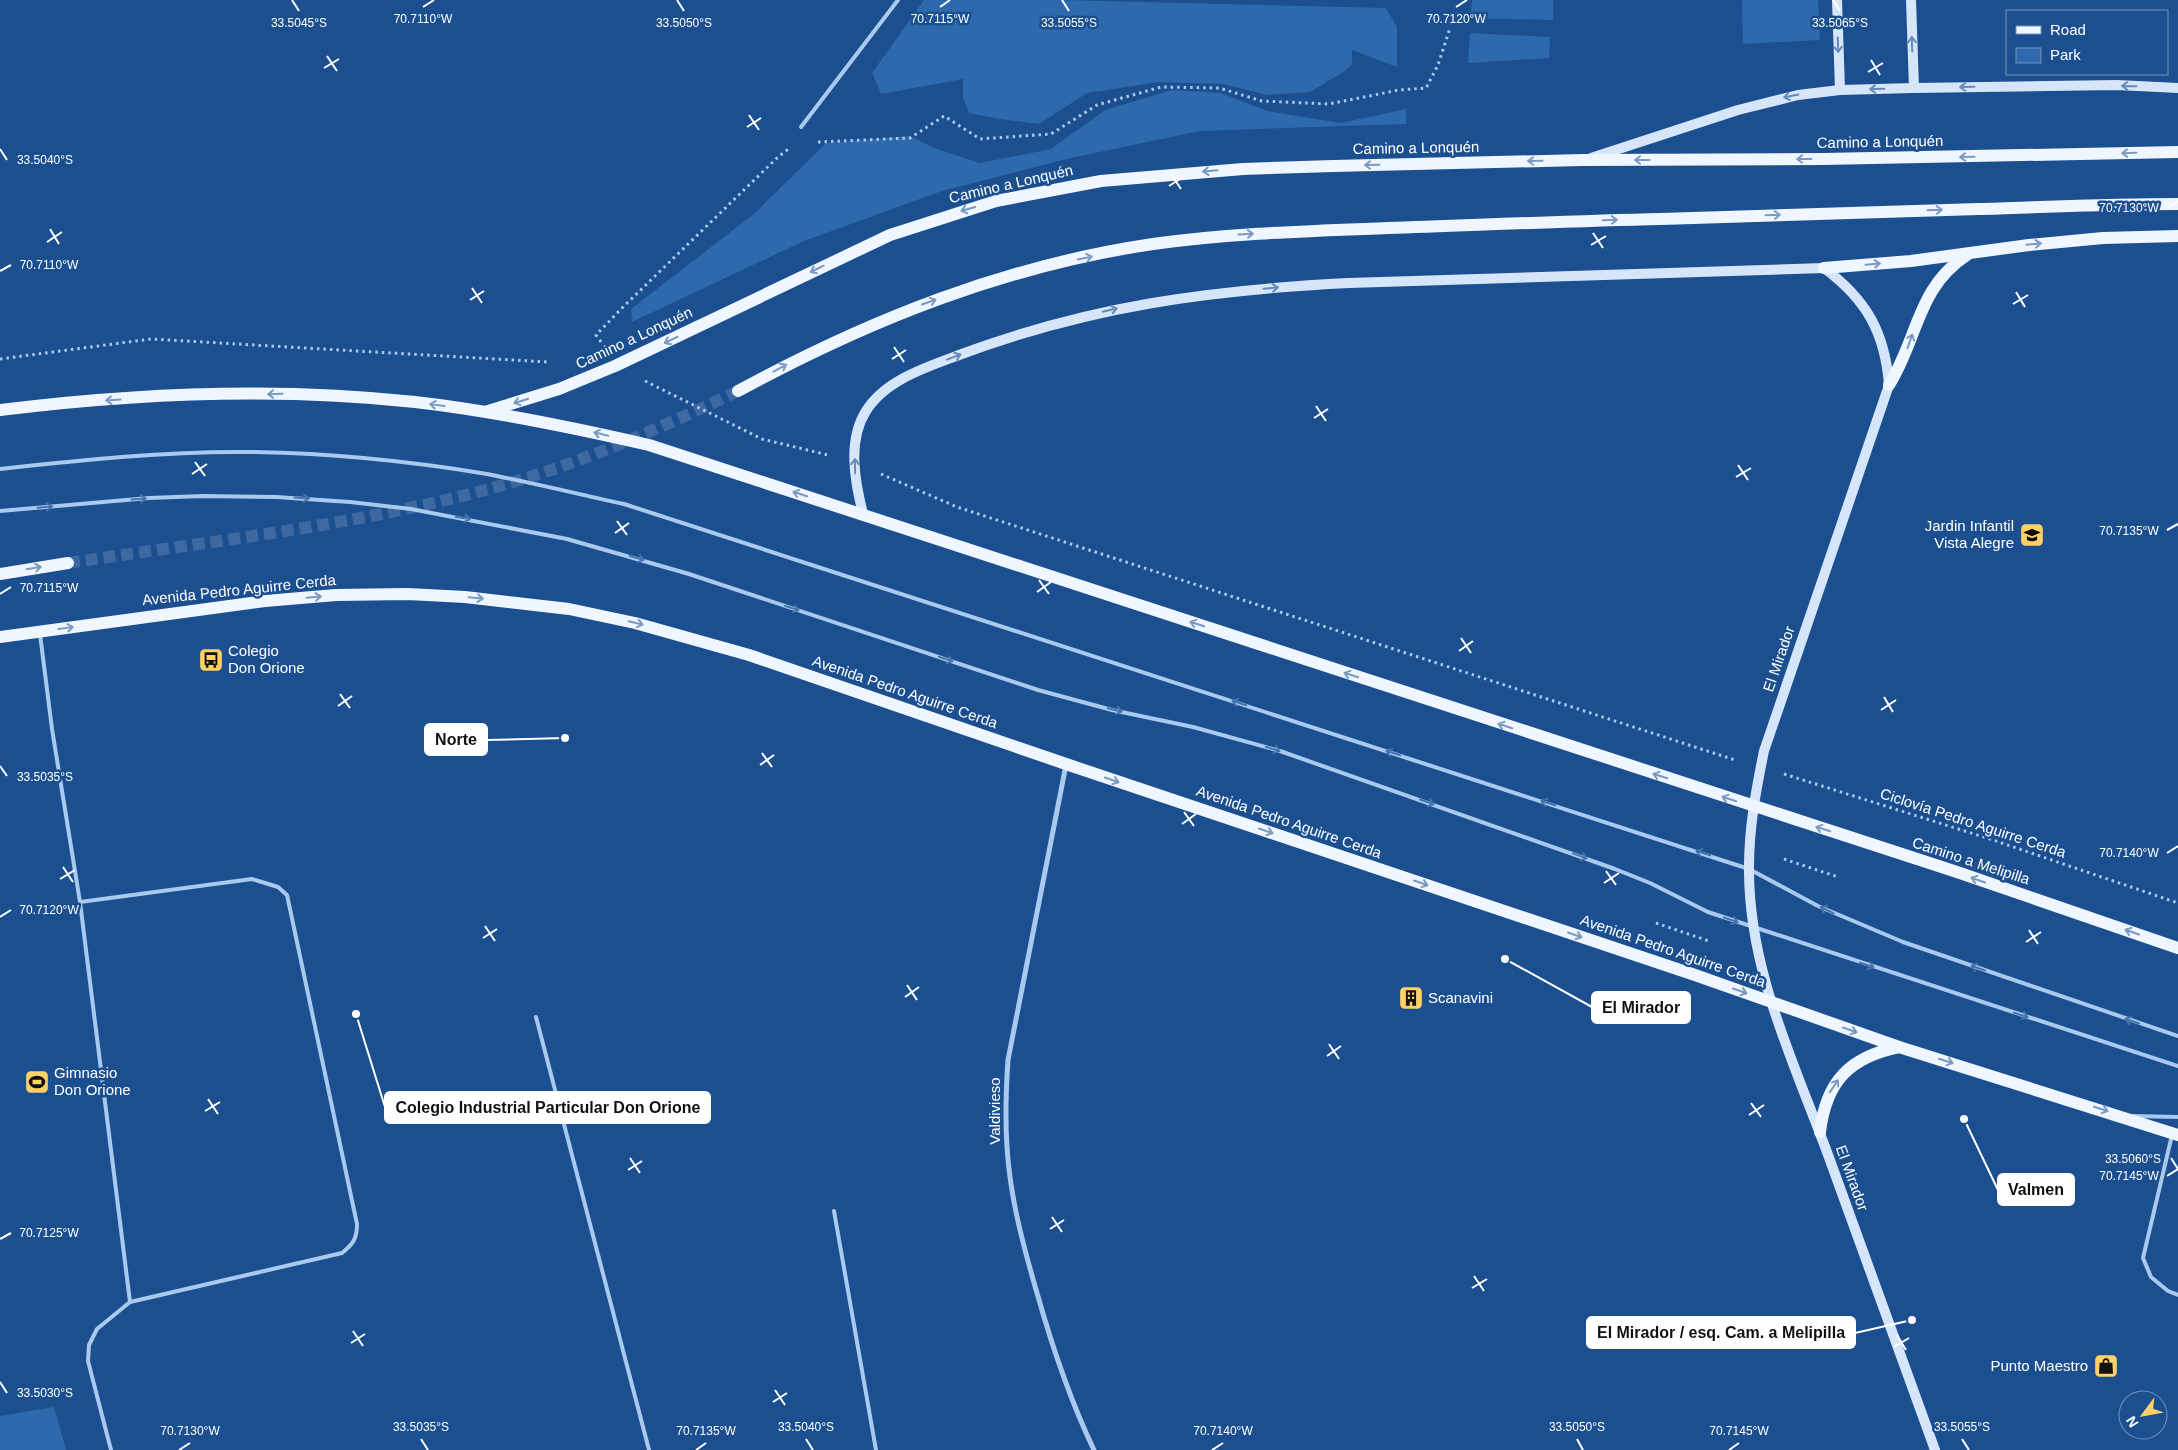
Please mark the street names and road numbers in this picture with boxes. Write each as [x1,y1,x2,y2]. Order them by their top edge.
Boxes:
street label: Camino a Lonquén [1816,132,1944,151]
street label: Camino a Lonquén [1352,138,1480,157]
street label: Camino a Lonquén [947,161,1075,206]
street label: Camino a Lonquén [573,303,695,372]
street label: Avenida Pedro Aguirre Cerda [141,571,337,608]
street label: El Mirador [1759,624,1798,694]
street label: Avenida Pedro Aguirre Cerda [810,652,1001,731]
street label: Avenida Pedro Aguirre Cerda [1194,782,1385,861]
street label: Ciclovía Pedro Aguirre Cerda [1878,784,2069,861]
street label: Camino a Melipilla [1910,834,2033,888]
street label: Avenida Pedro Aguirre Cerda [1578,911,1769,990]
street label: Valdivieso [986,1077,1003,1145]
street label: El Mirador [1833,1143,1872,1213]

